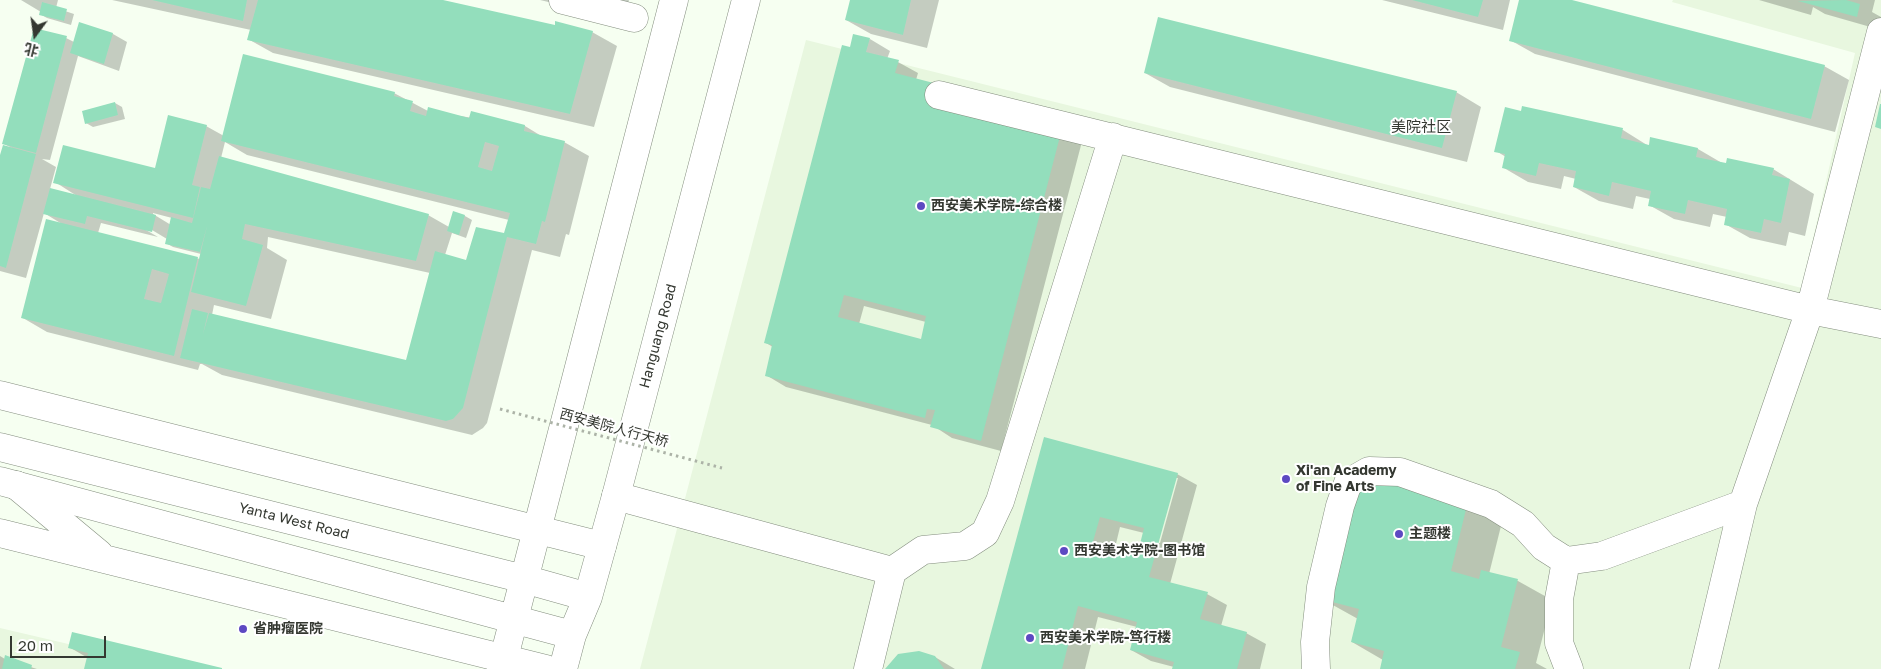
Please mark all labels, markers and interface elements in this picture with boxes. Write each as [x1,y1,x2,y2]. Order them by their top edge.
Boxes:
north arrow [10,10,60,60]
text: 北 [22,40,40,60]
district label: 美院社区 [1391,118,1451,136]
place label: 西安美术学院-综合楼 [931,198,1062,214]
marker: 西安美术学院-综合楼 [915,200,927,212]
street label: Hanguang Road [636,282,680,390]
street label: 西安美院人行天桥 [558,405,670,451]
place label: Xi'an Academy of Fine Arts [1296,463,1397,496]
marker: Xi'an Academy of Fine Arts [1280,473,1292,485]
street label: Yanta West Road [237,499,351,543]
place label: 主题楼 [1409,526,1451,542]
marker: 主题楼 [1393,528,1405,540]
place label: 西安美术学院-图书馆 [1074,543,1205,559]
marker: 西安美术学院-图书馆 [1058,545,1070,557]
place label: 省肿瘤医院 [253,621,323,637]
marker: 省肿瘤医院 [237,623,249,635]
scale bar [12,626,109,658]
place label: 西安美术学院-笃行楼 [1040,630,1171,646]
marker: 西安美术学院-笃行楼 [1024,632,1036,644]
text: 20 m [18,636,53,654]

